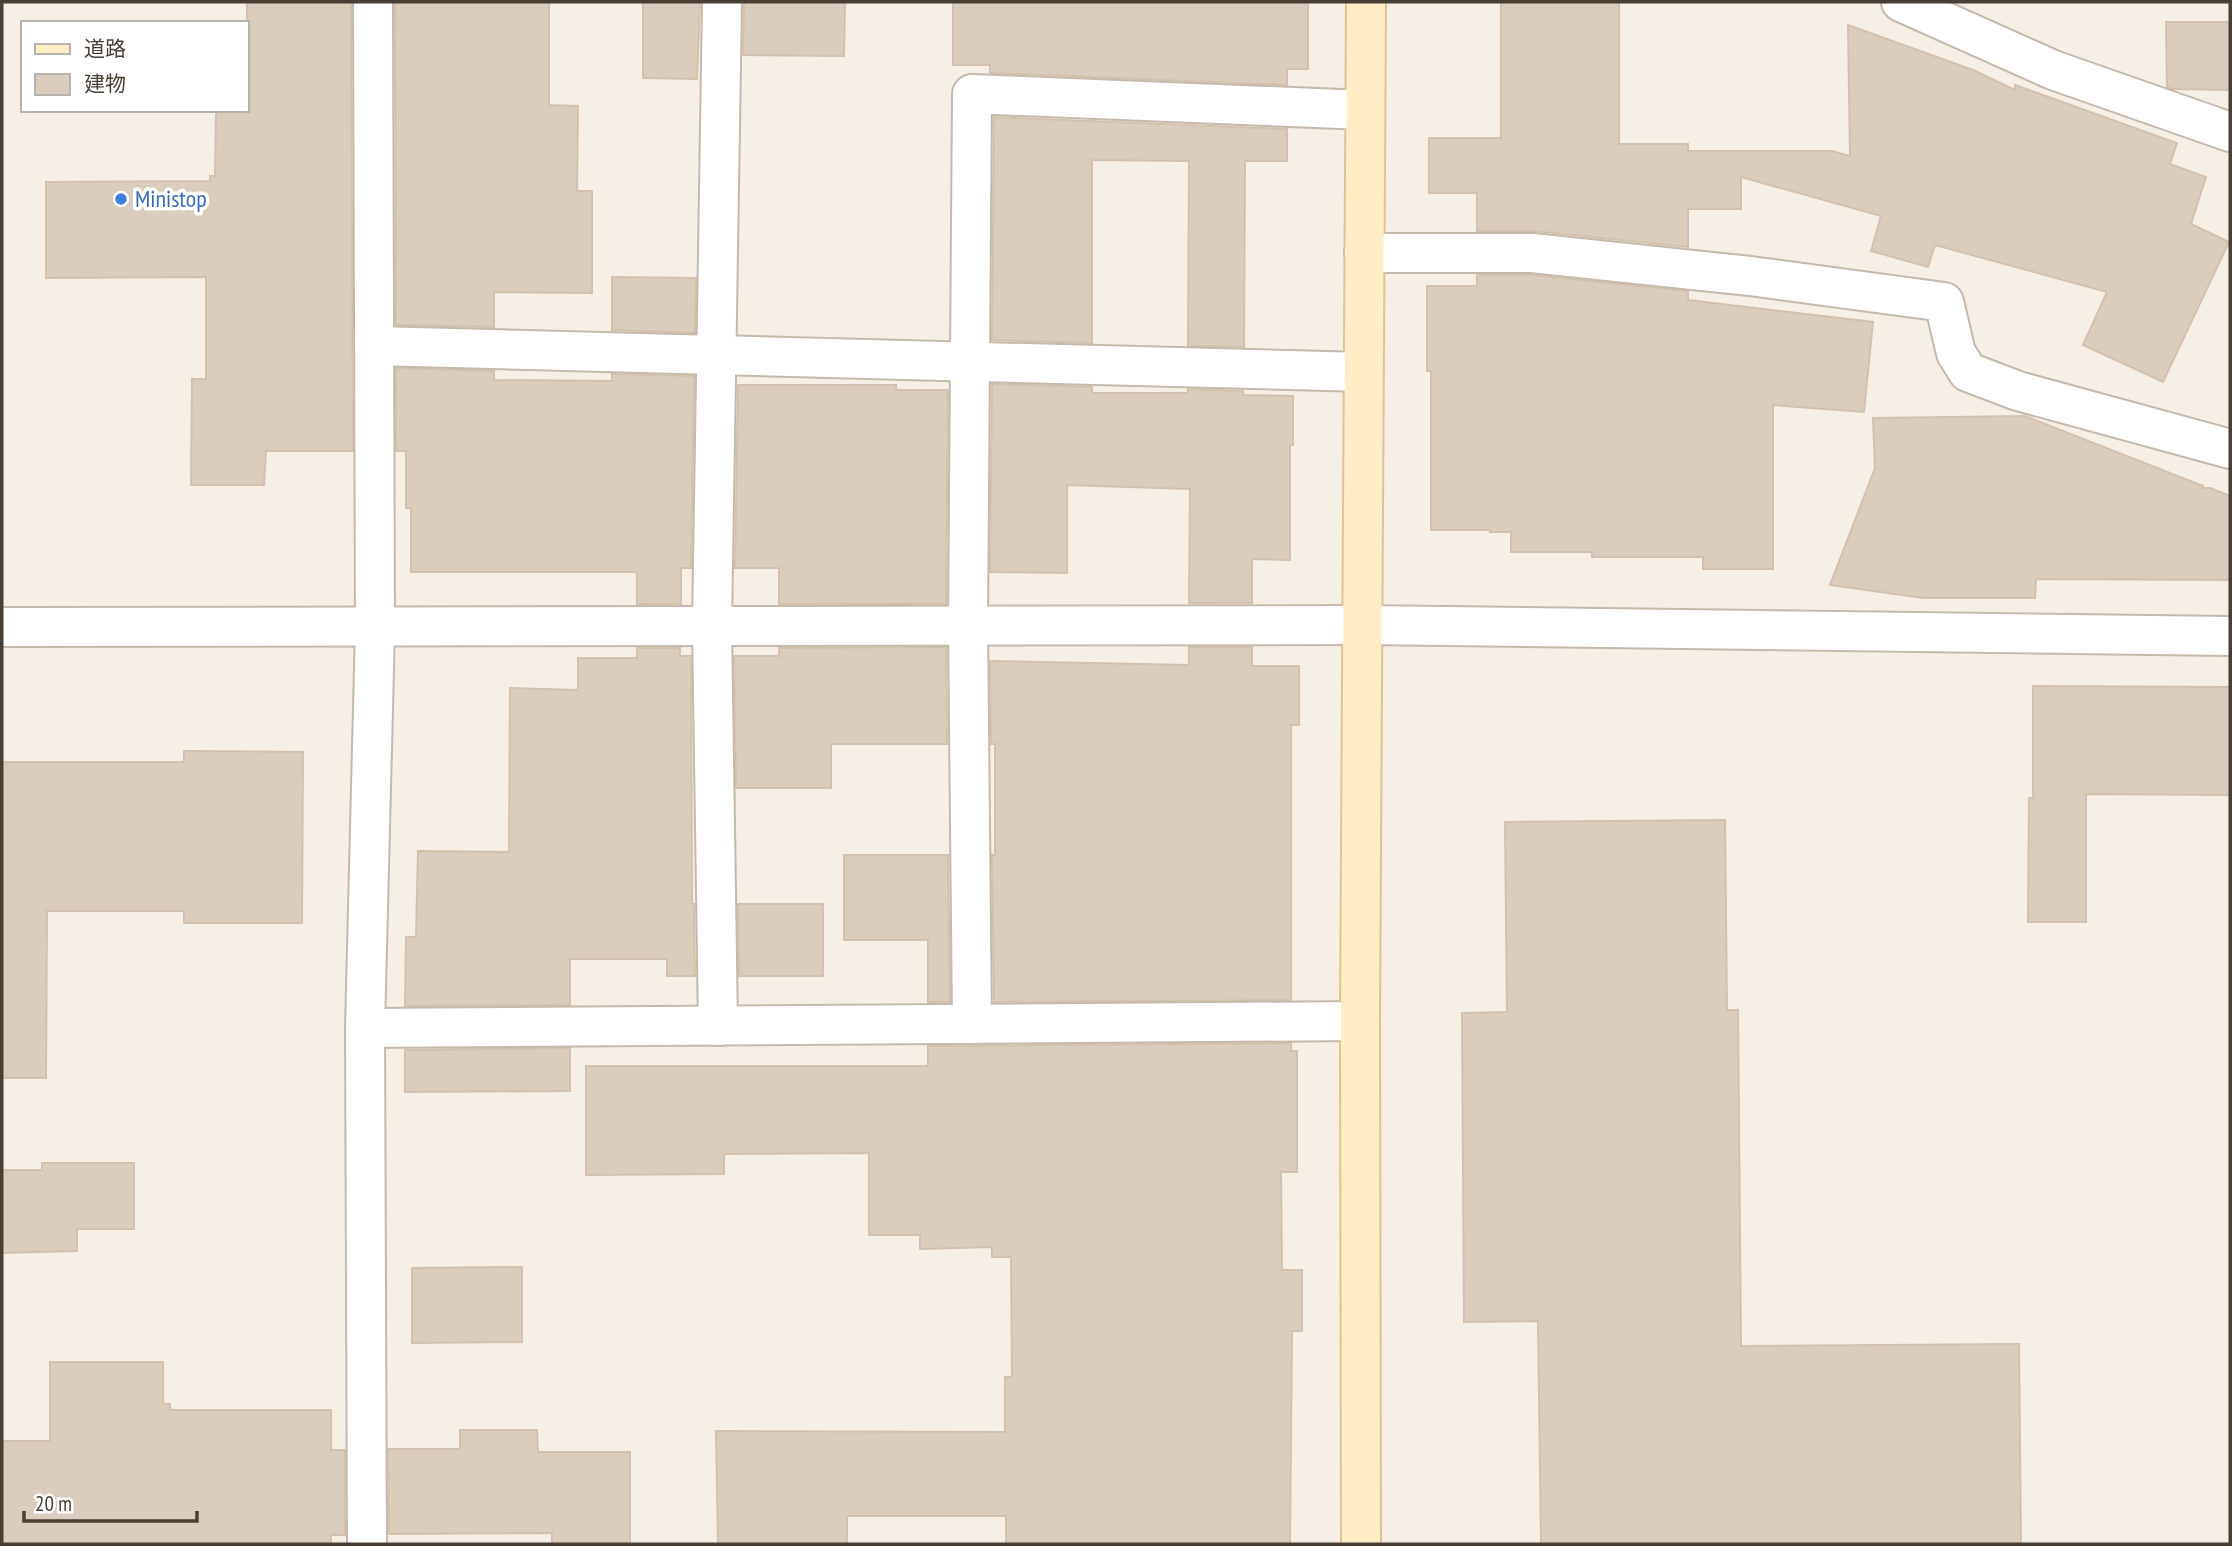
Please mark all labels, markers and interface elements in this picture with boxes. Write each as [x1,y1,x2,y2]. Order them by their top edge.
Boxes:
legend [21,21,248,112]
text: 道路 [84,35,126,62]
text: 建物 [84,70,126,97]
place label: Ministop [135,183,207,214]
marker: Ministop [113,191,129,207]
scale bar [24,1480,198,1524]
text: 20 m [35,1490,72,1517]

